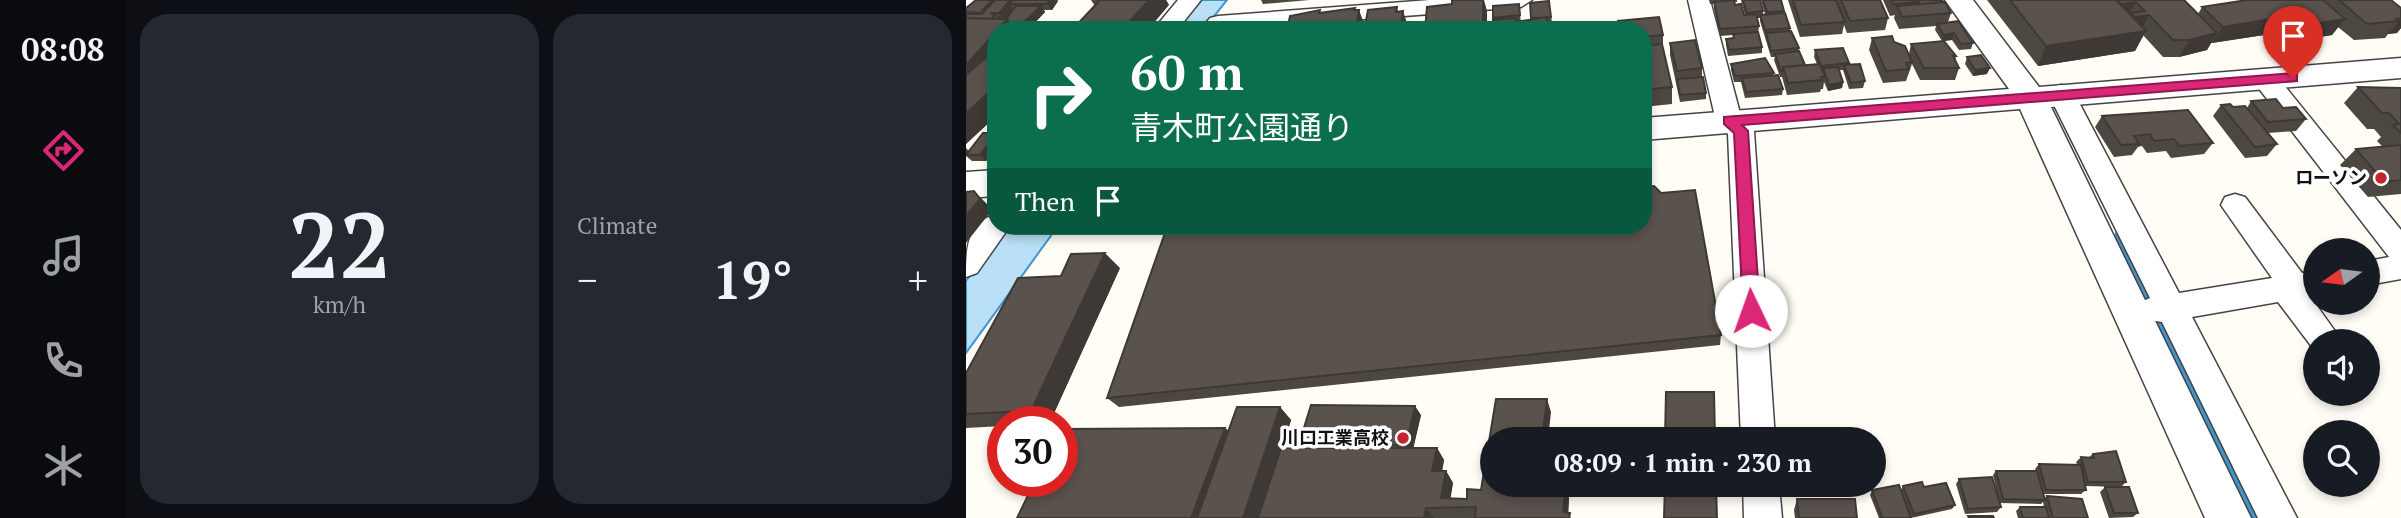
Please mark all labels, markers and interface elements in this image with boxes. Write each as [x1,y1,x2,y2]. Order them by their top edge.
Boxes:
pin [2263,6,2323,78]
icon: arrive [2274,17,2312,55]
text: 08:08 [21,28,105,70]
text: 60 m [1130,39,1244,104]
icon: right [1015,49,1106,140]
text: 青木町公園通り [1130,106,1354,148]
icon: directions [39,126,88,175]
place label: ローソン [2295,165,2367,189]
marker: ローソン [2373,170,2389,186]
icon: arrive [1089,182,1127,220]
text: 22 [288,183,391,304]
text: Then [1015,184,1075,218]
text: Climate [577,210,657,241]
icon: music [39,231,88,280]
north arrow [2303,238,2380,315]
map controls [2303,238,2380,497]
text: 19° [712,245,793,314]
text: − [577,255,597,305]
text: + [908,255,928,305]
position arrow [1714,274,1788,348]
text: km/h [313,289,366,320]
button: sound [2303,329,2380,406]
icon: phone [39,336,88,385]
speed limit sign: 30 [987,406,1078,497]
button: search [2303,420,2380,497]
place label: 川口工業高校 [1281,425,1389,449]
marker: 川口工業高校 [1395,430,1411,446]
icon: climate [39,441,88,490]
text: 08:09 · 1 min · 230 m [1554,445,1812,479]

